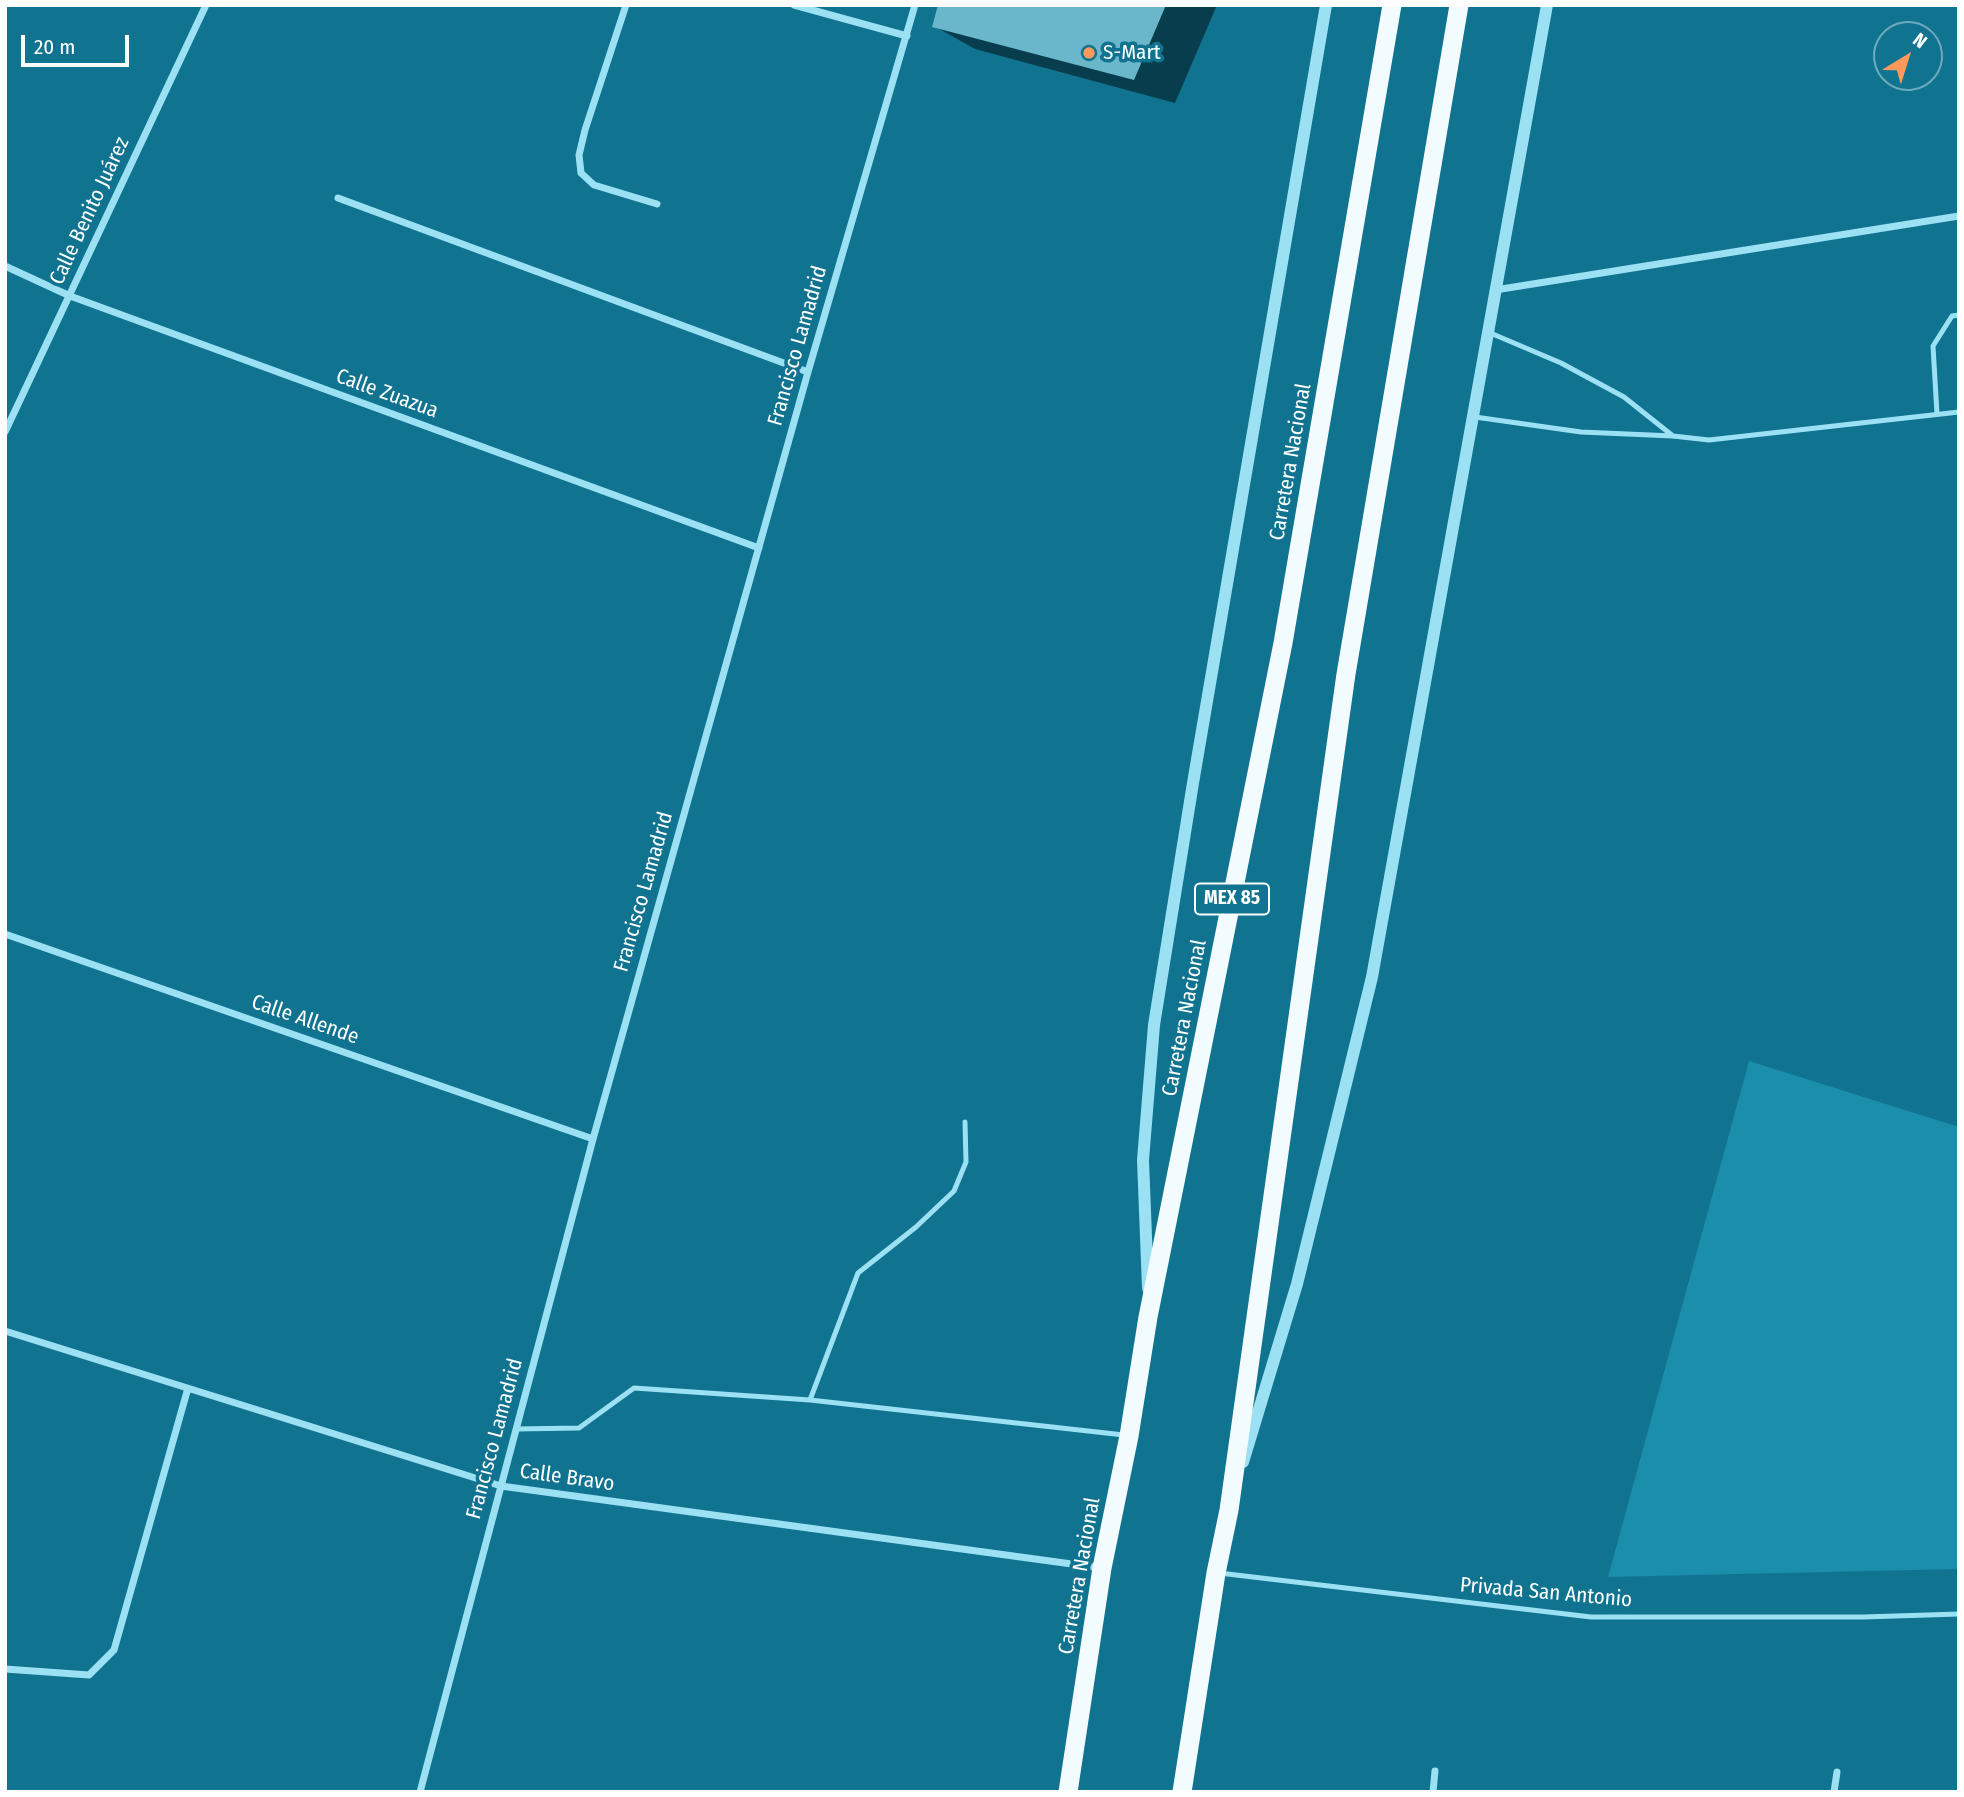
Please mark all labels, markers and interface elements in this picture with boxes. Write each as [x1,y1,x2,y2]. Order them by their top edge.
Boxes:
scale bar [24,21,133,65]
north arrow [1873,21,1943,91]
text: N [1908,28,1932,53]
text: 20 m [34,34,75,60]
place label: S-Mart [1103,40,1161,66]
marker: S-Mart [1081,45,1097,61]
street label: Calle Benito Juárez [45,133,135,289]
street label: Francisco Lamadrid [763,263,833,429]
street label: Calle Zuazua [332,364,442,424]
street label: Carretera Nacional [1265,381,1317,543]
street label: Francisco Lamadrid [609,809,679,975]
road number: MEX 85 [1195,884,1269,914]
street label: Carretera Nacional [1157,938,1213,1098]
street label: Calle Allende [248,990,362,1050]
street label: Francisco Lamadrid [461,1356,529,1522]
street label: Calle Bravo [518,1459,616,1497]
street label: Carretera Nacional [1054,1495,1106,1657]
street label: Privada San Antonio [1459,1573,1633,1613]

